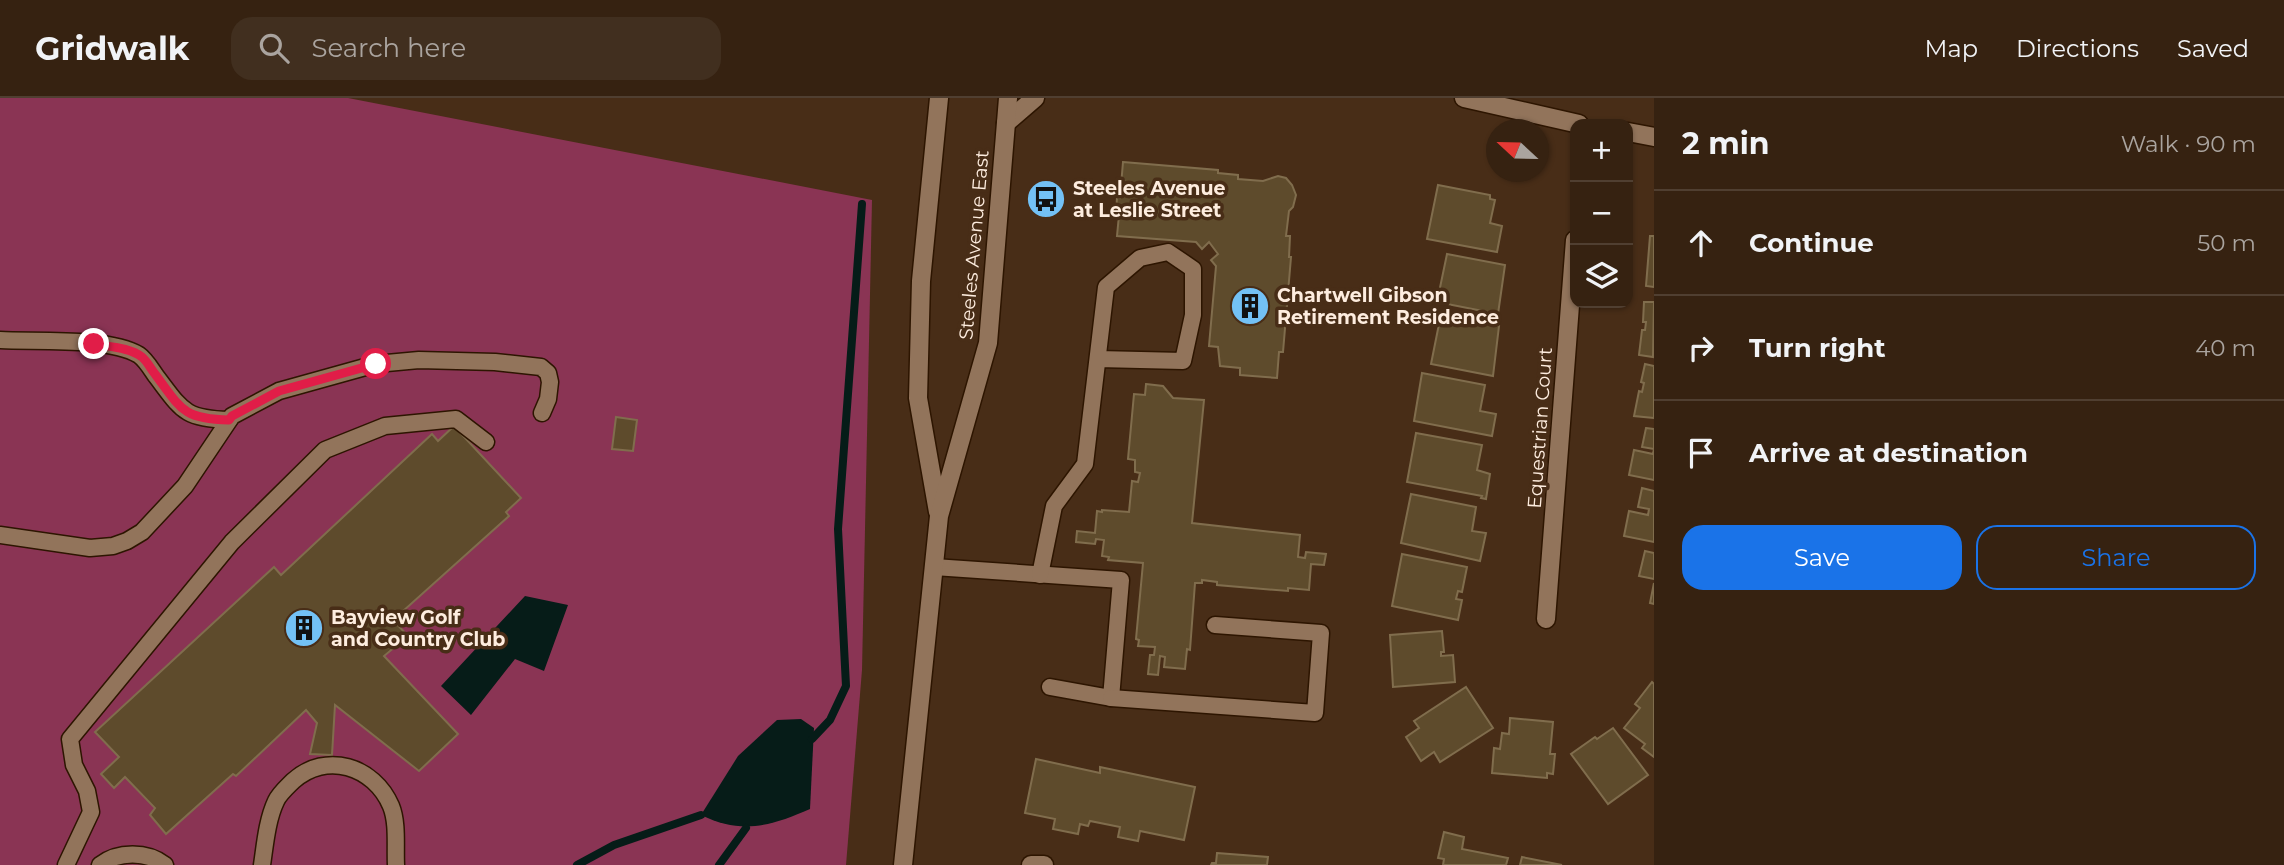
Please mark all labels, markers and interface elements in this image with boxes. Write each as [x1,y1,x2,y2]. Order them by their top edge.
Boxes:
search box [231,17,721,80]
text: Gridwalk [35,28,189,68]
icon: search [255,29,293,67]
text: Search here [311,32,466,64]
text: Map [1925,34,1978,63]
text: Directions [2016,34,2139,63]
text: Saved [2177,34,2249,63]
north arrow [1486,119,1549,182]
map controls [1570,119,1633,308]
button: + [1570,119,1633,182]
text: 2 min [1682,125,1769,162]
text: Walk · 90 m [2121,130,2256,158]
street label: Steeles Avenue East [954,149,994,341]
place label: Steeles Avenue at Leslie Street [1073,177,1225,222]
bus stop icon: Steeles Avenue at Leslie Street [1025,178,1067,220]
button: − [1570,182,1633,245]
icon: ahead [1682,224,1720,262]
text: Continue [1749,227,1874,259]
text: 50 m [2197,229,2256,257]
button: layers [1570,245,1633,308]
place label: Chartwell Gibson Retirement Residence [1277,284,1499,329]
building icon: Chartwell Gibson Retirement Residence [1229,285,1271,327]
route end [78,328,109,359]
icon: right [1682,329,1720,367]
text: Turn right [1749,332,1885,364]
text: 40 m [2195,334,2256,362]
street label: Equestrian Court [1523,346,1557,509]
route start [360,348,391,379]
icon: arrive [1682,434,1720,472]
text: Arrive at destination [1749,437,2028,469]
button: Save [1682,525,1962,590]
button: Share [1976,525,2256,590]
place label: Bayview Golf and Country Club [331,606,505,651]
building icon: Bayview Golf and Country Club [283,607,325,649]

